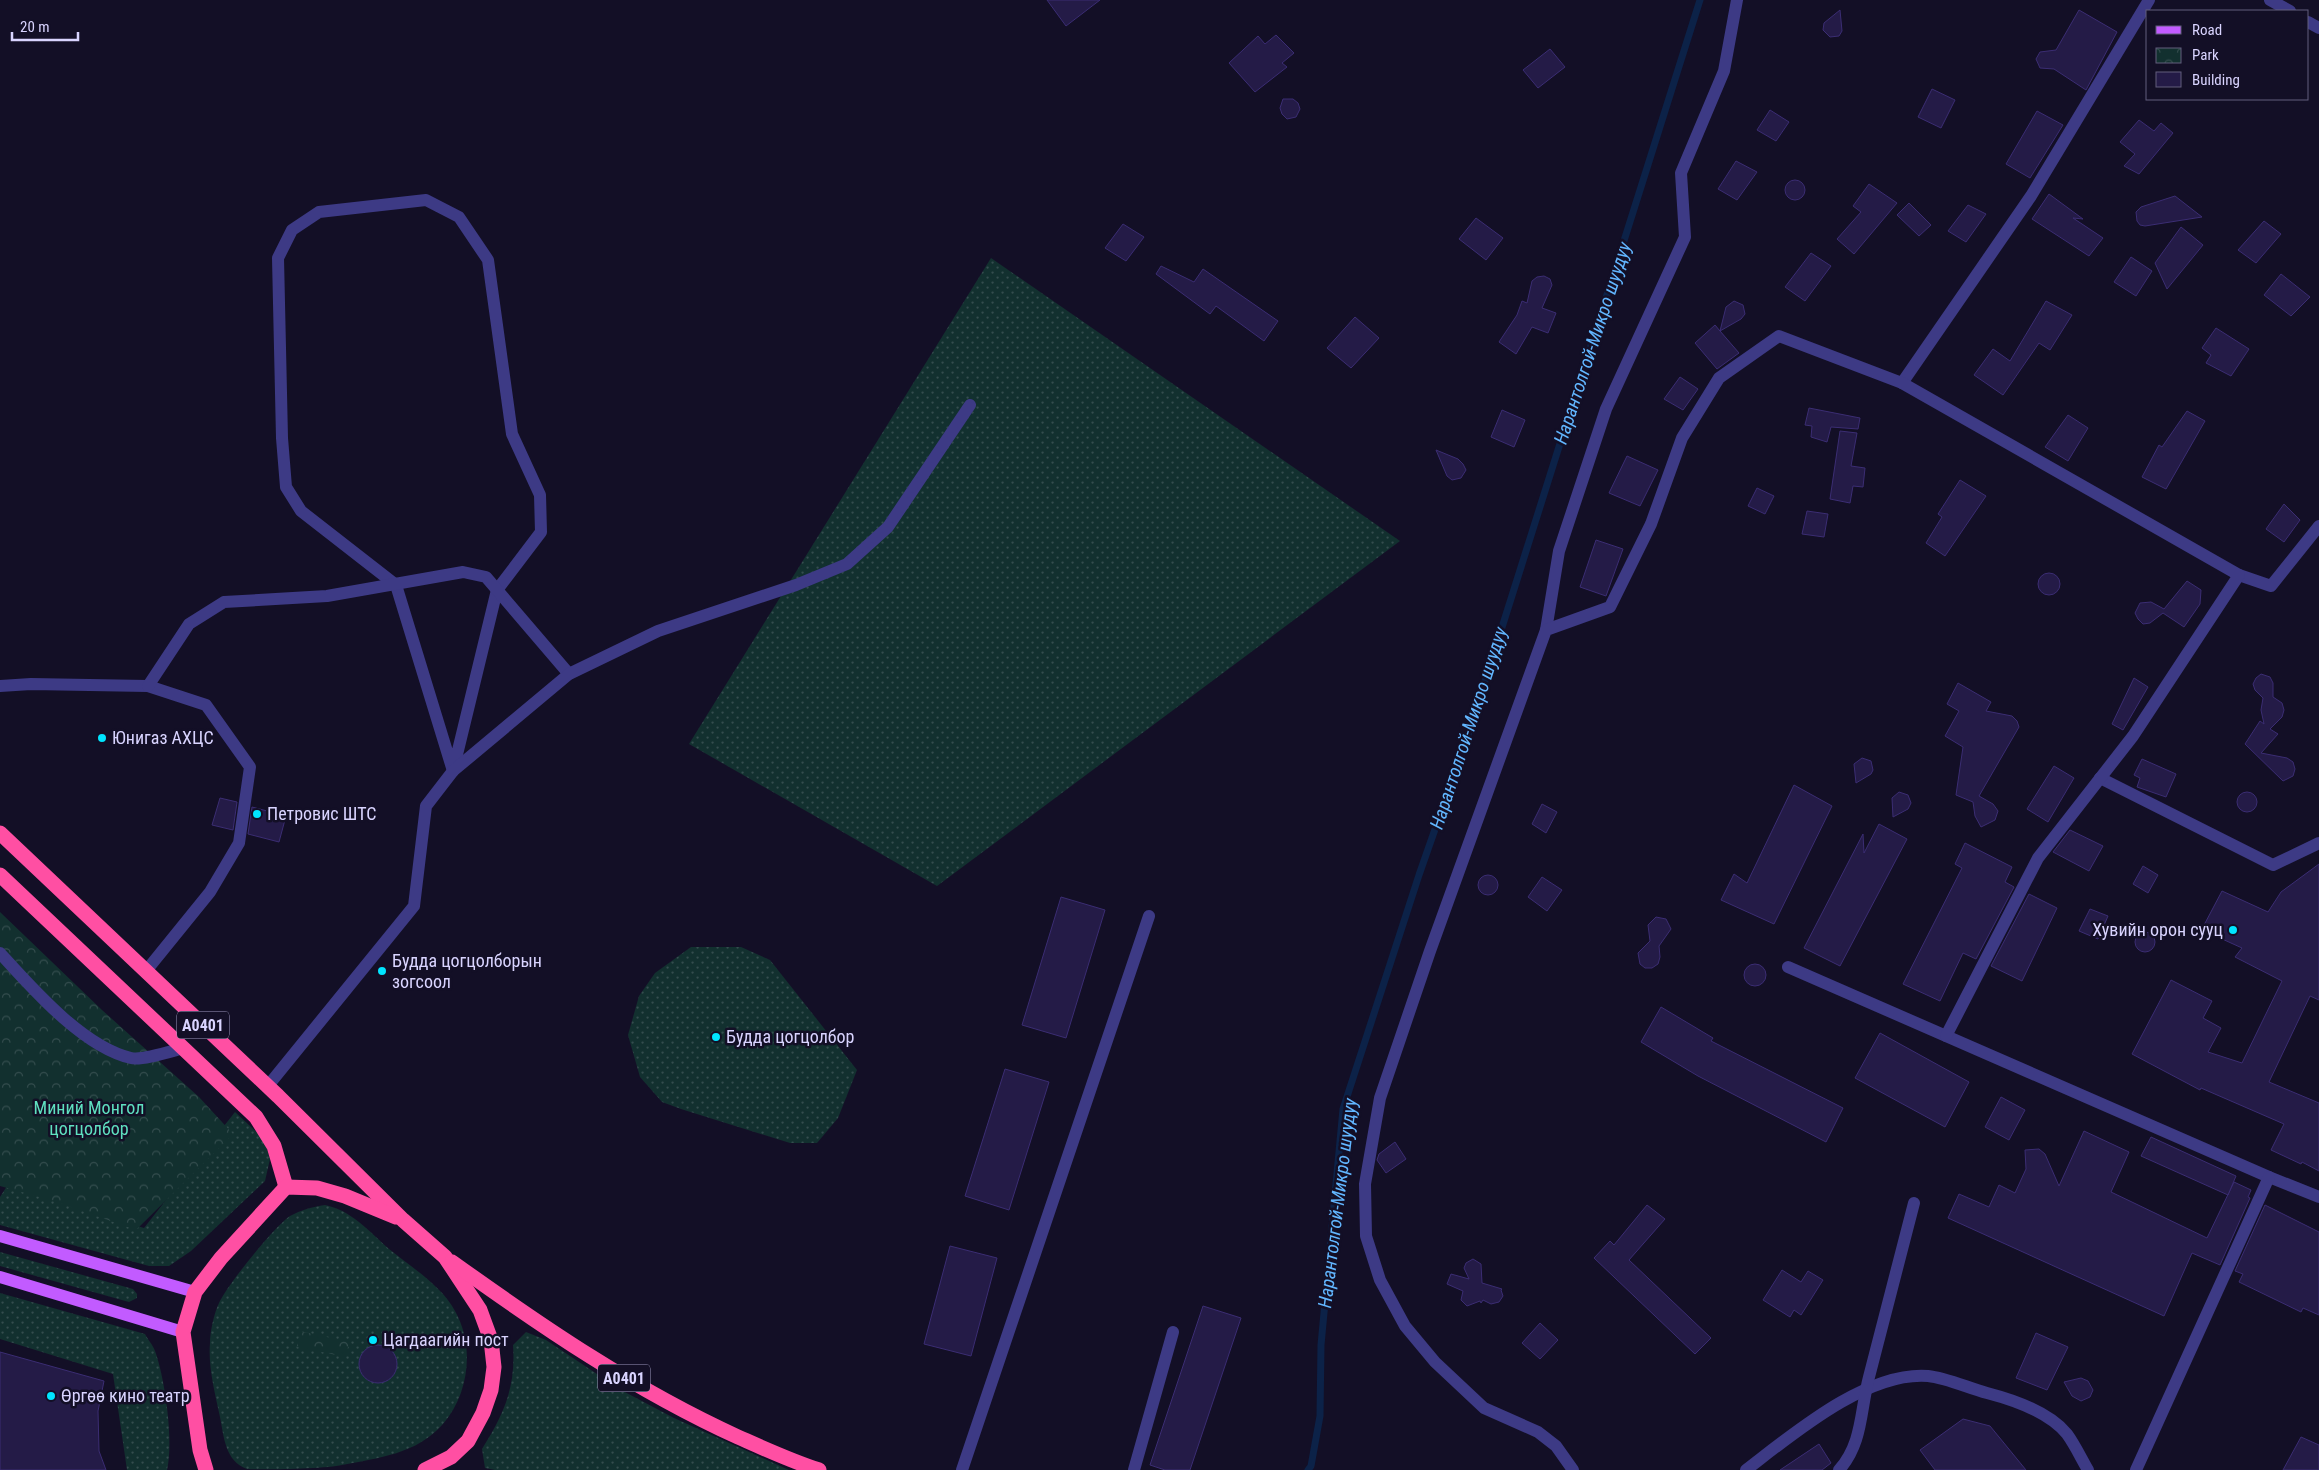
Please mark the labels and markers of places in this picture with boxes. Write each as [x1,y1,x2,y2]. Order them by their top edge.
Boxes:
place label: Юнигаз АХЦС [112,727,214,748]
marker: Юнигаз АХЦС [96,732,108,744]
place label: Петровис ШТС [267,803,377,824]
marker: Петровис ШТС [251,808,263,820]
place label: Хувийн орон сууц [2092,919,2223,940]
marker: Хувийн орон сууц [2227,924,2239,936]
place label: Будда цогцолборын зогсоол [392,950,542,992]
marker: Будда цогцолборын зогсоол [376,965,388,977]
place label: Будда цогцолбор [726,1026,855,1047]
marker: Будда цогцолбор [710,1031,722,1043]
place label: Цагдаагийн пост [383,1329,509,1350]
marker: Цагдаагийн пост [367,1334,379,1346]
place label: Өргөө кино театр [61,1385,190,1406]
marker: Өргөө кино театр [45,1390,57,1402]

